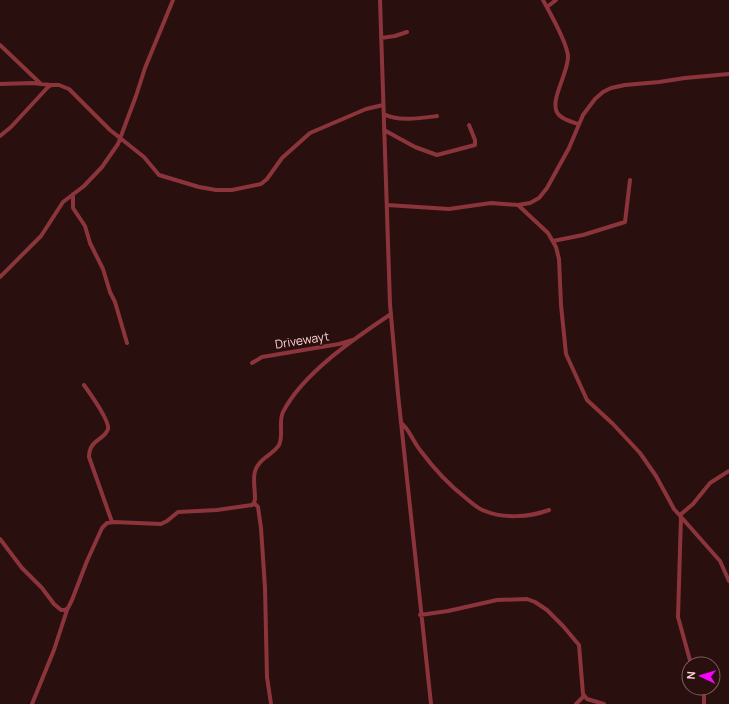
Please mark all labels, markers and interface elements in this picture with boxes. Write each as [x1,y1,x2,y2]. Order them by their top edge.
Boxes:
street label: Drivewayt [274,327,330,353]
north arrow [681,656,721,696]
text: N [683,671,698,680]

